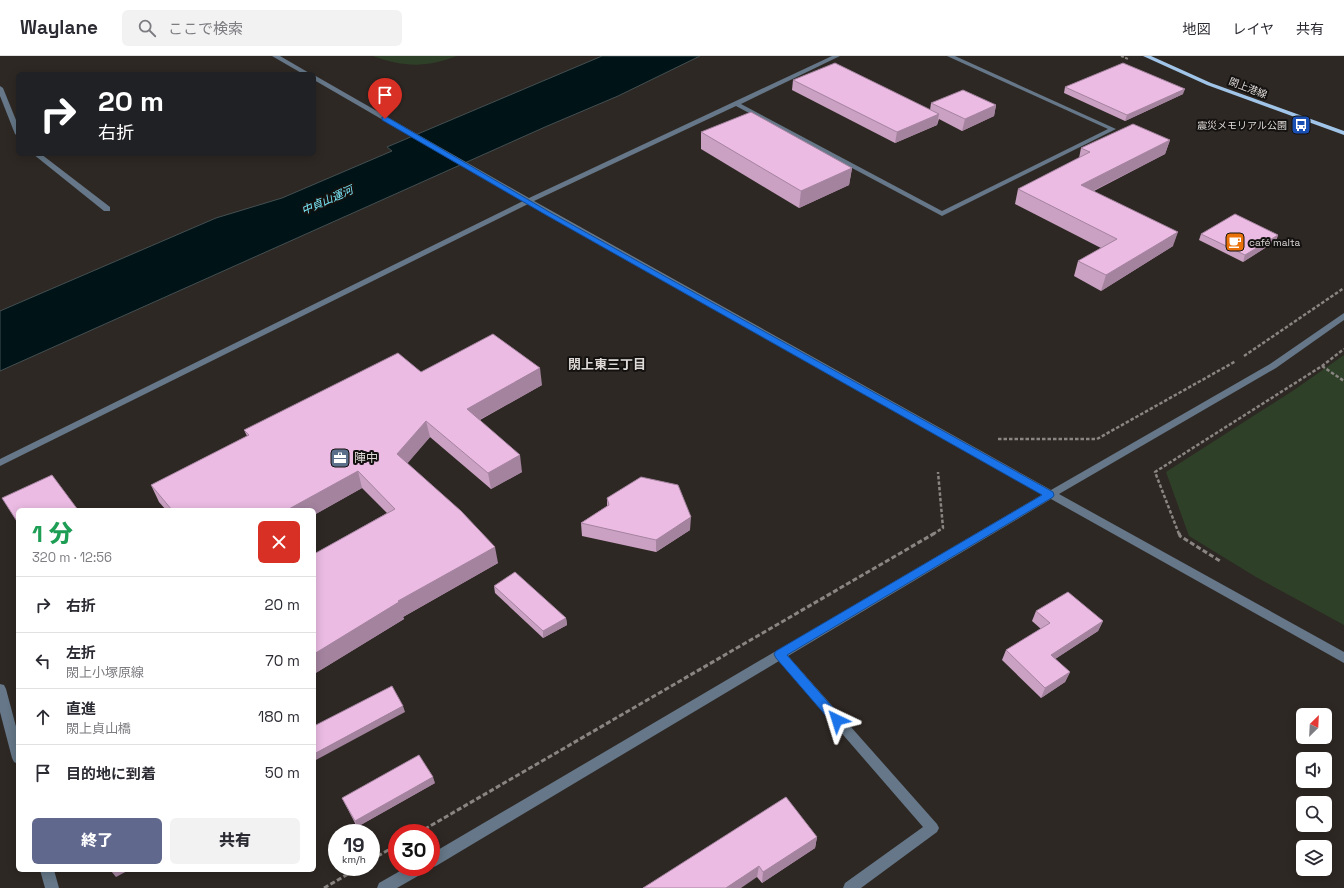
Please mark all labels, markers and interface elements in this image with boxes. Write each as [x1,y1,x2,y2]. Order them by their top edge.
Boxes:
search box [122,10,402,46]
text: Waylane [20,15,98,40]
icon: search [136,17,158,39]
text: ここで検索 [168,19,243,38]
text: 地図 [1182,20,1210,38]
text: レイヤ [1232,20,1274,38]
text: 共有 [1296,20,1324,38]
street label: 閖上港線 [1227,75,1269,101]
pin [368,78,402,119]
text: 20 m [98,83,164,119]
icon: arrive [374,84,396,106]
icon: right [32,88,84,140]
bus stop icon: 震災メモリアル公園 [1290,114,1312,136]
place label: 震災メモリアル公園 [1197,119,1287,132]
text: 右折 [98,121,134,144]
water label: 中貞山運河 [299,182,357,218]
cafe icon: café malta [1224,231,1246,253]
place label: café malta [1249,236,1300,249]
district label: 閖上東三丁目 [568,356,646,373]
office icon: 陣中 [329,447,351,469]
place label: 陣中 [354,450,378,466]
text: 1 分 [32,518,73,549]
button: close [258,521,300,563]
text: 320 m · 12:56 [32,549,112,566]
icon: right [32,594,54,616]
text: 20 m [265,595,300,614]
text: 右折 [66,596,96,615]
text: 左折 [66,643,96,662]
icon: left [32,650,54,672]
text: 70 m [265,651,300,670]
text: 閖上小塚原線 [66,664,144,681]
text: 直進 [66,699,96,718]
position arrow [816,699,858,741]
icon: ahead [32,706,54,728]
text: 180 m [258,707,300,726]
north arrow [1296,708,1332,744]
map controls [1296,708,1332,876]
text: 閖上貞山橋 [66,720,131,737]
button: sound [1296,752,1332,788]
icon: arrive [32,762,54,784]
text: 50 m [265,763,300,782]
text: 目的地に到着 [66,764,156,783]
button: search [1296,796,1332,832]
button: 終了 [32,818,162,864]
button: 共有 [170,818,300,864]
speed limit sign: 30 [388,824,440,876]
text: 19 [343,832,365,858]
button: layers [1296,840,1332,876]
text: km/h [342,853,366,866]

